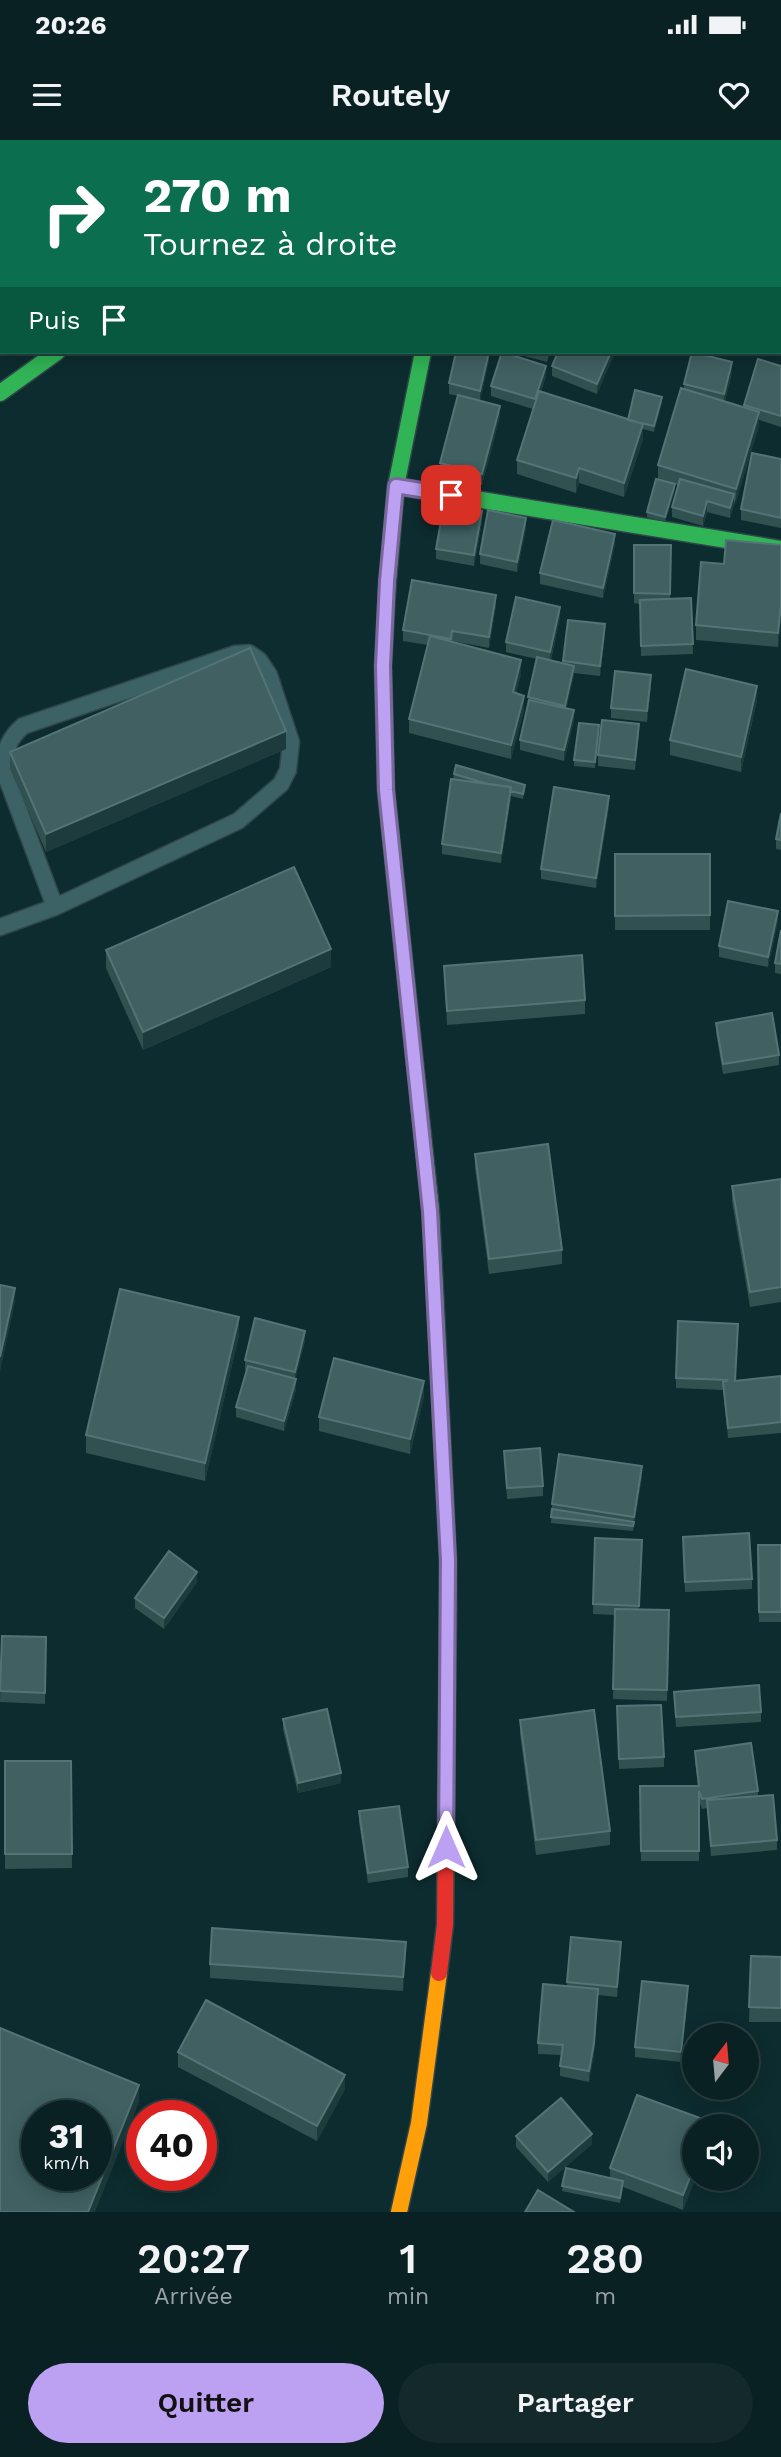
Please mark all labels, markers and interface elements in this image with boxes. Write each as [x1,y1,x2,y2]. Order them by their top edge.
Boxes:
text: 20:26 [35,10,107,40]
icon: menu [28,76,66,114]
text: Routely [331,76,450,114]
icon: heart [715,76,753,114]
text: 270 m [143,166,292,224]
icon: right [28,168,119,259]
text: Tournez à droite [143,225,398,263]
icon: arrive [95,301,133,339]
text: Puis [28,305,81,335]
pin [421,465,481,525]
icon: arrive [432,476,470,514]
position arrow [409,1810,483,1884]
north arrow [682,2023,760,2100]
map controls [682,2023,759,2191]
speed limit sign: 40 [126,2100,217,2191]
button: sound [682,2114,759,2191]
text: 31 [49,2115,84,2157]
text: km/h [43,2152,90,2173]
text: 20:27 [137,2234,250,2283]
text: 1 [399,2234,417,2283]
text: 280 [566,2234,644,2283]
text: Arrivée [154,2283,233,2310]
text: min [387,2283,429,2310]
text: m [594,2283,616,2310]
button: Quitter [28,2363,384,2443]
button: Partager [398,2363,753,2443]

